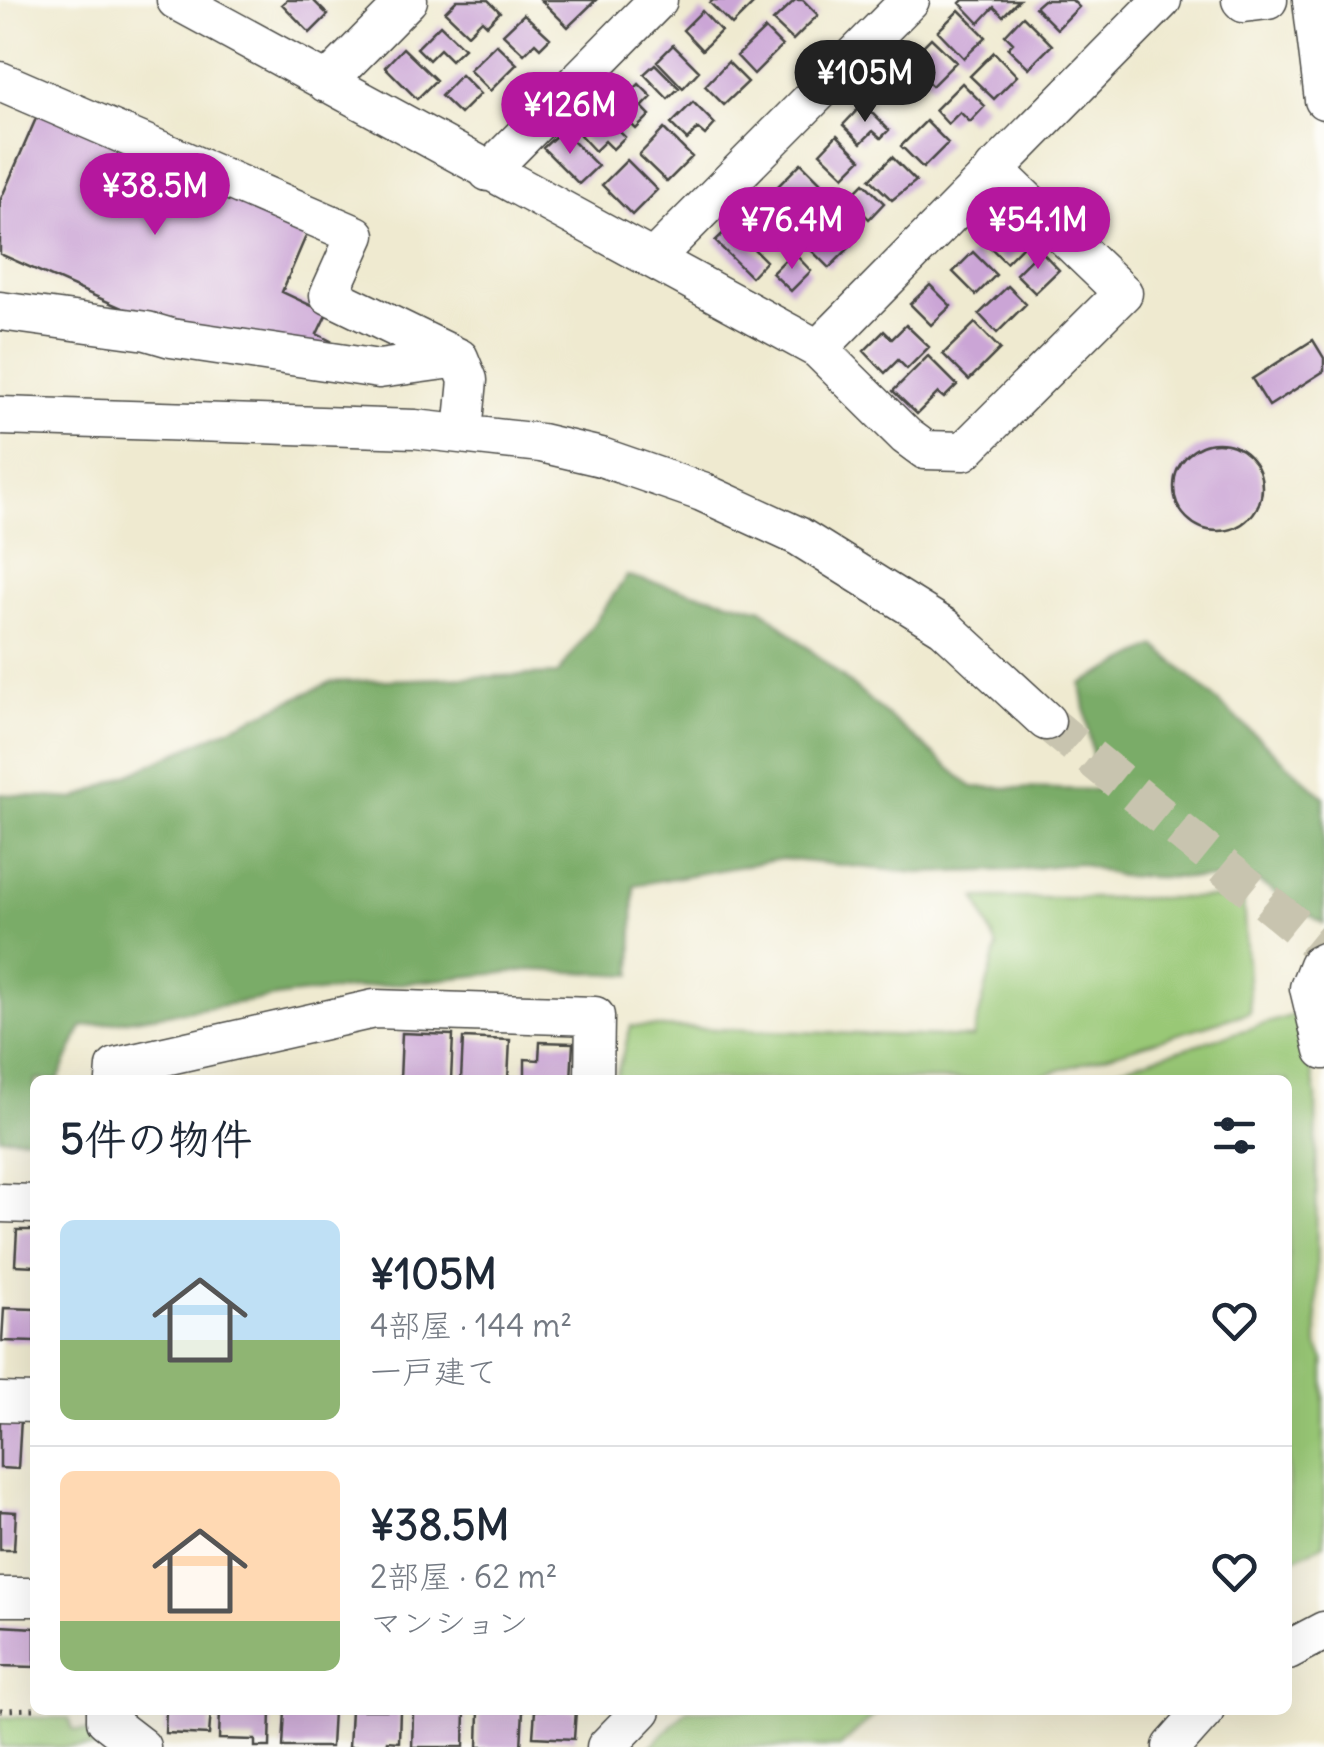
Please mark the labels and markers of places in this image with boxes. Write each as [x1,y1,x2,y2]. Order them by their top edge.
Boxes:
pin: ¥105M [795,40,935,125]
pin: ¥126M [500,72,640,157]
pin: ¥38.5M [74,153,236,238]
pin: ¥76.4M [711,187,873,272]
pin: ¥54.1M [957,187,1119,272]

